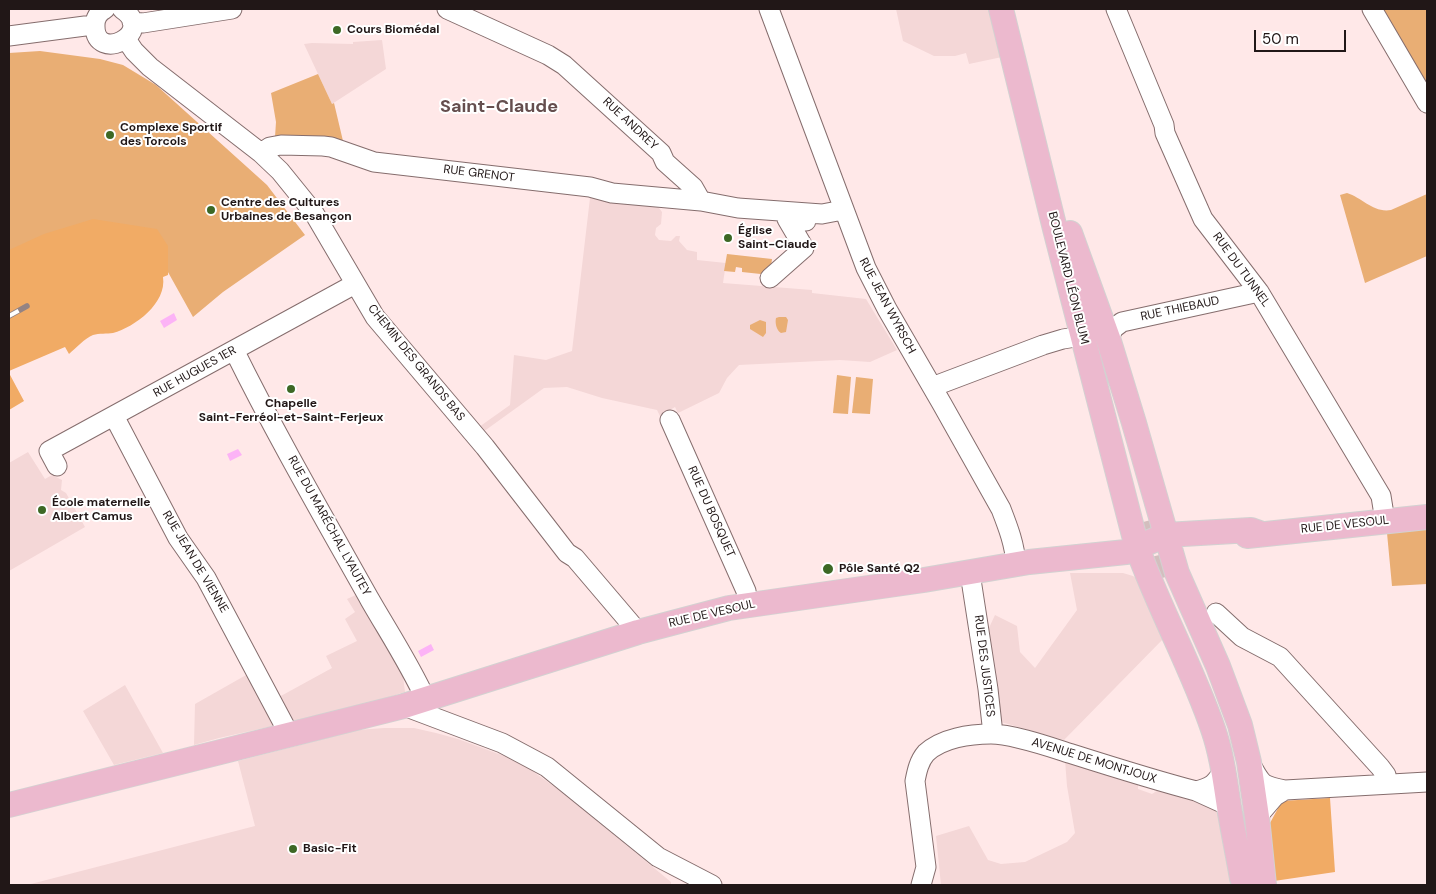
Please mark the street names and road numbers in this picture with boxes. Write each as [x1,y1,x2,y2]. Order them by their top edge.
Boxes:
street label: RUE ANDREY [599,95,661,153]
street label: RUE GRENOT [442,162,516,186]
street label: BOULEVARD LÉON BLUM [1045,210,1091,346]
street label: RUE DU TUNNEL [1209,230,1273,310]
street label: RUE JEAN WYRSCH [856,256,918,356]
street label: RUE THIEBAUD [1139,294,1221,324]
street label: CHEMIN DES GRANDS BAS [364,302,468,424]
street label: RUE HUGUES 1ER [151,343,239,401]
street label: RUE DU MARÉCHAL LYAUTEY [284,454,374,598]
street label: RUE DU BOSQUET [684,464,738,560]
street label: RUE JEAN DE VIENNE [159,508,231,616]
street label: RUE DE VESOUL [1300,513,1390,537]
street label: RUE DE VESOUL [667,597,757,631]
street label: RUE DES JUSTICES [971,614,997,718]
street label: AVENUE DE MONTJOUX [1030,735,1158,787]

